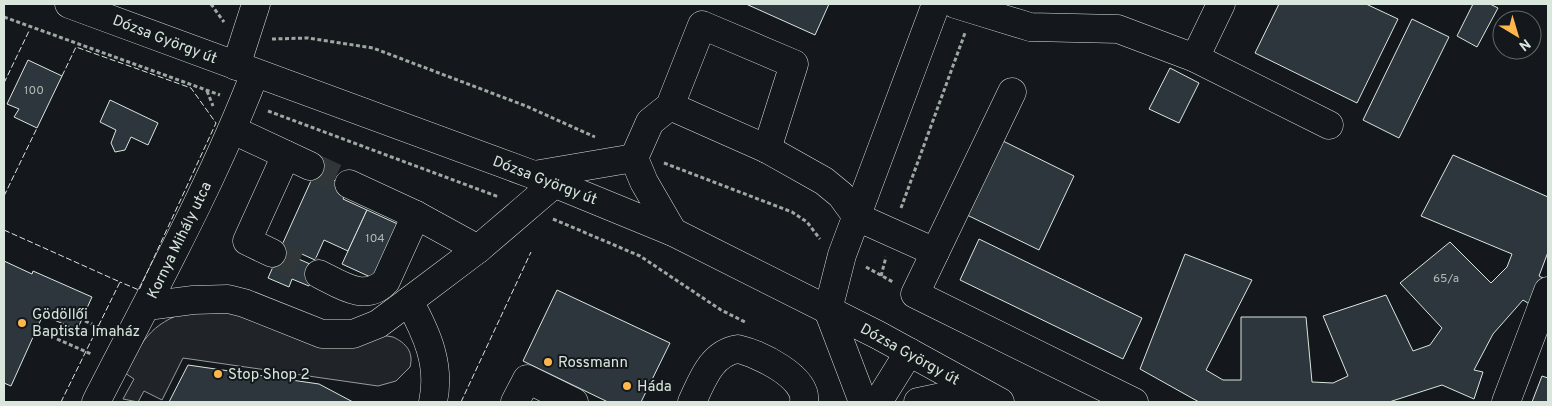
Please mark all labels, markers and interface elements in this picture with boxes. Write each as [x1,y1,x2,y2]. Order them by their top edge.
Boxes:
north arrow [1492,10,1542,60]
street label: Dózsa György út [109,12,219,69]
text: N [1515,34,1533,54]
house number: 100 [24,83,44,99]
street label: Dózsa György út [489,153,599,210]
street label: Kornya Mihály utca [144,179,217,302]
house number: 104 [365,231,385,247]
house number: 65/a [1433,271,1459,287]
place label: Gödöllői Baptista Imaház [32,306,140,342]
marker: Gödöllői Baptista Imaház [16,317,28,329]
street label: Dózsa György út [856,320,962,390]
place label: Rossmann [558,354,628,373]
marker: Rossmann [542,356,554,368]
place label: Stop Shop 2 [228,366,310,385]
marker: Stop Shop 2 [212,368,224,380]
place label: Háda [637,378,672,397]
marker: Háda [621,380,633,392]

